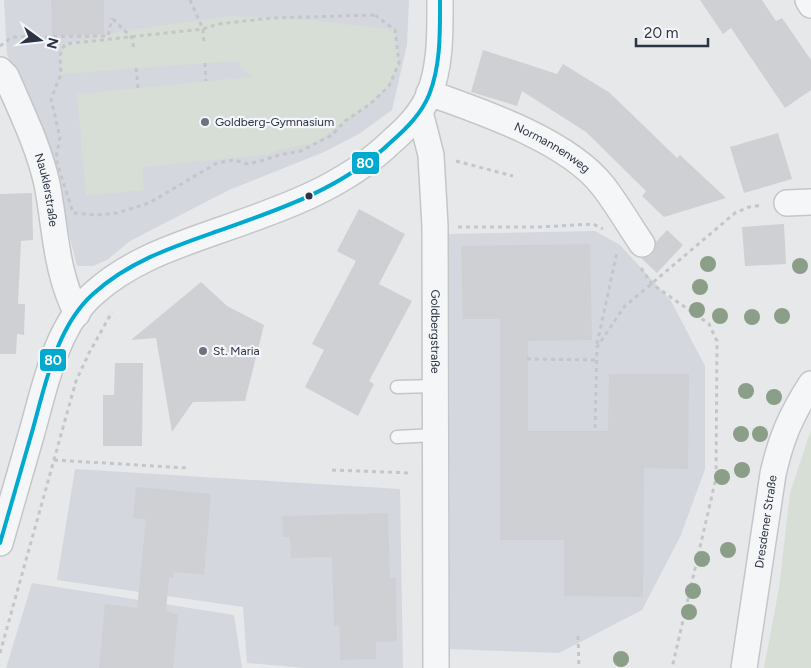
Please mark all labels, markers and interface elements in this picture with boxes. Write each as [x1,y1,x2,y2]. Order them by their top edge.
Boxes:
north arrow [15,15,65,65]
scale bar [636,15,708,47]
text: 20 m [644,24,678,42]
text: N [42,36,62,51]
place label: Goldberg-Gymnasium [215,115,334,129]
marker: Goldberg-Gymnasium [199,116,211,128]
street label: Normannenweg [512,120,593,176]
street label: Nauklerstraße [32,151,61,228]
line badge: 80 [351,151,380,175]
text: 80 [356,155,374,172]
unlabelled marker [304,191,314,201]
street label: Goldbergstraße [428,289,442,374]
place label: St. Maria [213,344,260,358]
marker: St. Maria [197,345,209,357]
line badge: 80 [39,348,67,372]
text: 80 [44,352,62,369]
street label: Dresdener Straße [752,474,780,569]

